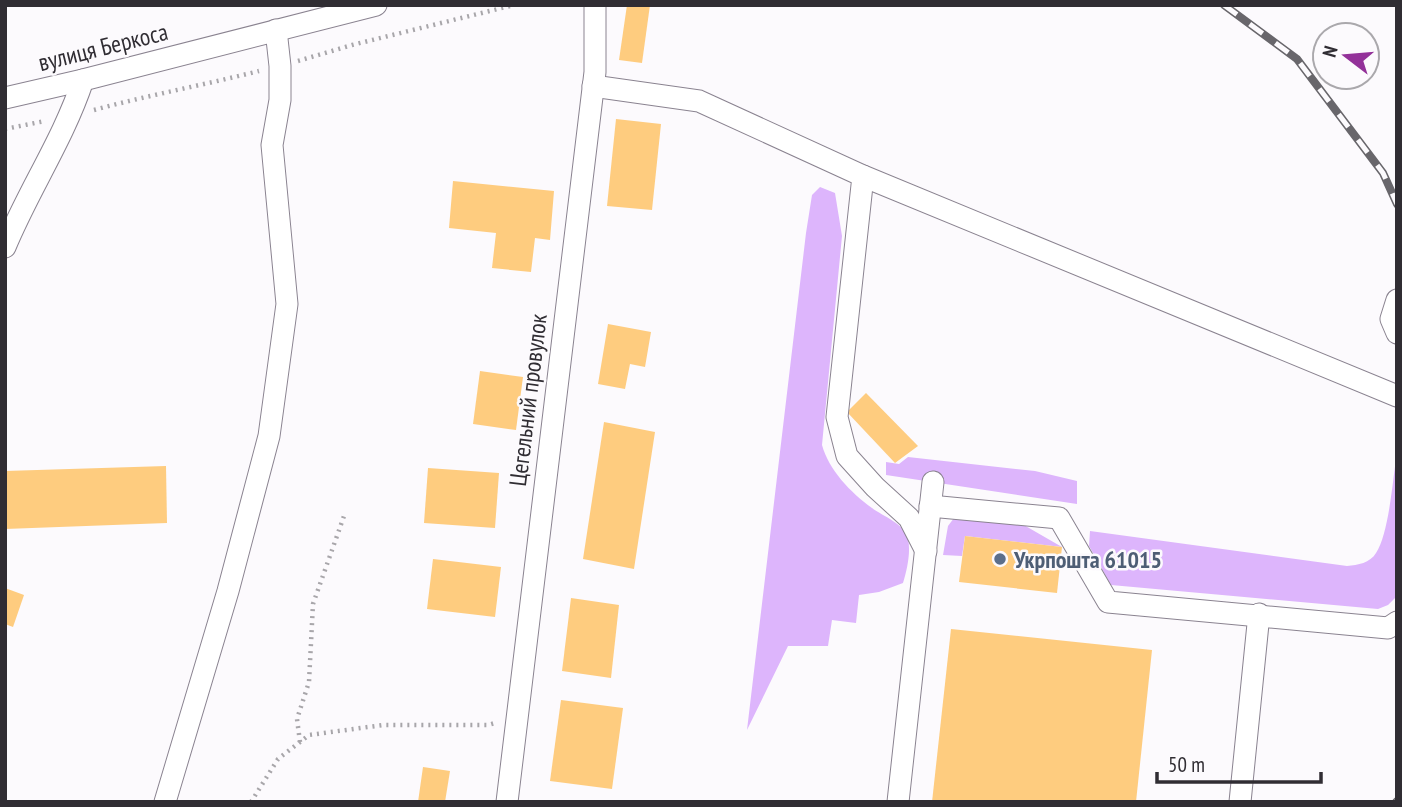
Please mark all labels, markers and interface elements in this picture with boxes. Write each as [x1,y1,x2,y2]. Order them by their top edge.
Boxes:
street label: вулиця Беркоса [35,16,171,78]
north arrow [1311,21,1381,91]
text: N [1317,43,1343,60]
street label: Цегельний провулок [502,311,554,488]
place label: Укрпошта 61015 [1013,544,1162,575]
marker: Укрпошта 61015 [992,551,1008,567]
scale bar [1157,740,1322,784]
text: 50 m [1168,751,1205,778]

